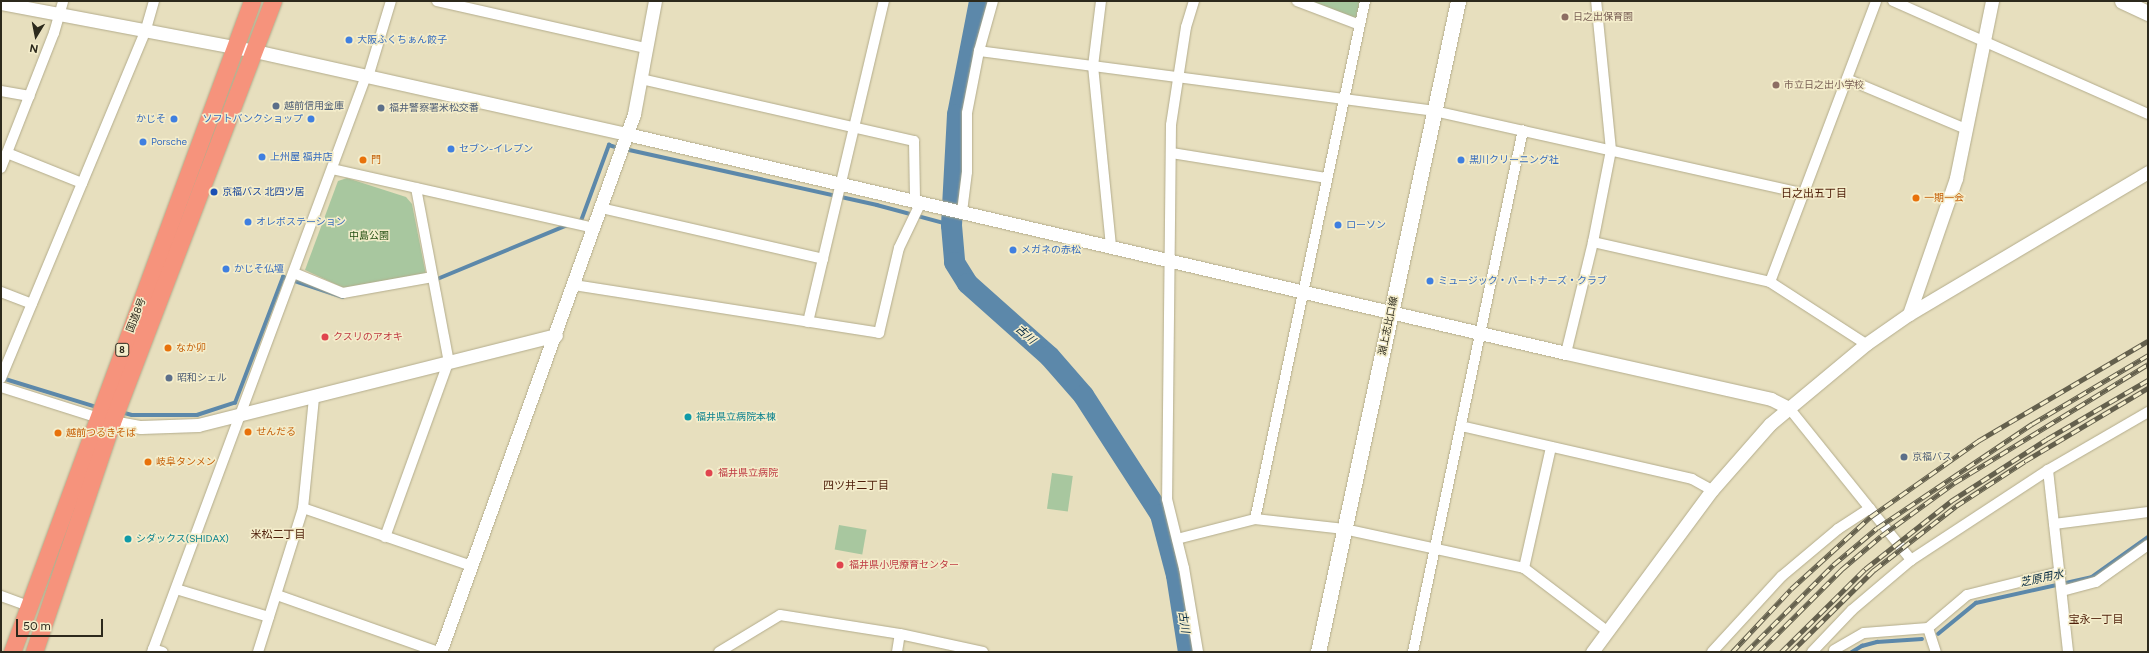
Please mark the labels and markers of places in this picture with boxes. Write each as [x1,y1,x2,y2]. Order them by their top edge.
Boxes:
place label: 日之出保育園 [1573,11,1633,23]
marker: 日之出保育園 [1560,12,1570,22]
place label: 大阪ふくちぁん餃子 [357,34,447,46]
marker: 大阪ふくちぁん餃子 [344,35,354,45]
place label: 市立日之出小学校 [1784,79,1864,91]
marker: 市立日之出小学校 [1771,80,1781,90]
place label: 越前信用金庫 [284,100,344,112]
marker: 越前信用金庫 [271,101,281,111]
place label: 福井警察署米松交番 [389,102,479,114]
marker: 福井警察署米松交番 [376,103,386,113]
place label: かじそ [136,113,166,125]
place label: ソフトバンクショップ [203,113,303,125]
marker: かじそ [169,114,179,124]
marker: ソフトバンクショップ [306,114,316,124]
place label: Porsche [151,136,187,148]
marker: Porsche [138,137,148,147]
place label: セブン-イレブン [459,143,533,155]
marker: セブン-イレブン [446,144,456,154]
place label: 上州屋 福井店 [270,151,332,163]
marker: 上州屋 福井店 [257,152,267,162]
place label: 門 [371,154,381,166]
place label: 黒川クリーニング社 [1469,154,1559,166]
marker: 門 [358,155,368,165]
marker: 黒川クリーニング社 [1456,155,1466,165]
place label: 京福バス 北四ツ居 [222,186,304,198]
marker: 京福バス 北四ツ居 [209,187,219,197]
place label: 一期一会 [1924,192,1964,204]
marker: 一期一会 [1911,193,1921,203]
place label: オレボステーション [256,216,346,228]
marker: オレボステーション [243,217,253,227]
place label: ローソン [1346,219,1386,231]
marker: ローソン [1333,220,1343,230]
place label: メガネの赤松 [1021,244,1081,256]
marker: メガネの赤松 [1008,245,1018,255]
place label: かじそ仏壇 [234,263,284,275]
marker: かじそ仏壇 [221,264,231,274]
place label: ミュージック・パートナーズ・クラブ [1438,275,1608,287]
marker: ミュージック・パートナーズ・クラブ [1425,276,1435,286]
place label: クスリのアオキ [333,331,403,343]
marker: クスリのアオキ [320,332,330,342]
place label: なか卯 [176,342,206,354]
marker: なか卯 [163,343,173,353]
place label: 昭和シェル [177,372,227,384]
marker: 昭和シェル [164,373,174,383]
place label: 福井県立病院本棟 [696,411,776,423]
marker: 福井県立病院本棟 [683,412,693,422]
place label: せんだる [256,426,296,438]
place label: 越前つるきそば [66,427,136,439]
marker: せんだる [243,427,253,437]
marker: 越前つるきそば [53,428,63,438]
place label: 京福バス [1912,451,1952,463]
marker: 京福バス [1899,452,1909,462]
place label: 岐阜タンメン [156,456,216,468]
marker: 岐阜タンメン [143,457,153,467]
marker: 福井県立病院 [703,467,715,479]
place label: 福井県立病院 [718,467,778,479]
place label: シダックス(SHIDAX) [136,533,229,545]
marker: シダックス(SHIDAX) [123,534,133,544]
marker: 福井県小児療育センター [834,559,846,571]
place label: 福井県小児療育センター [849,559,959,571]

